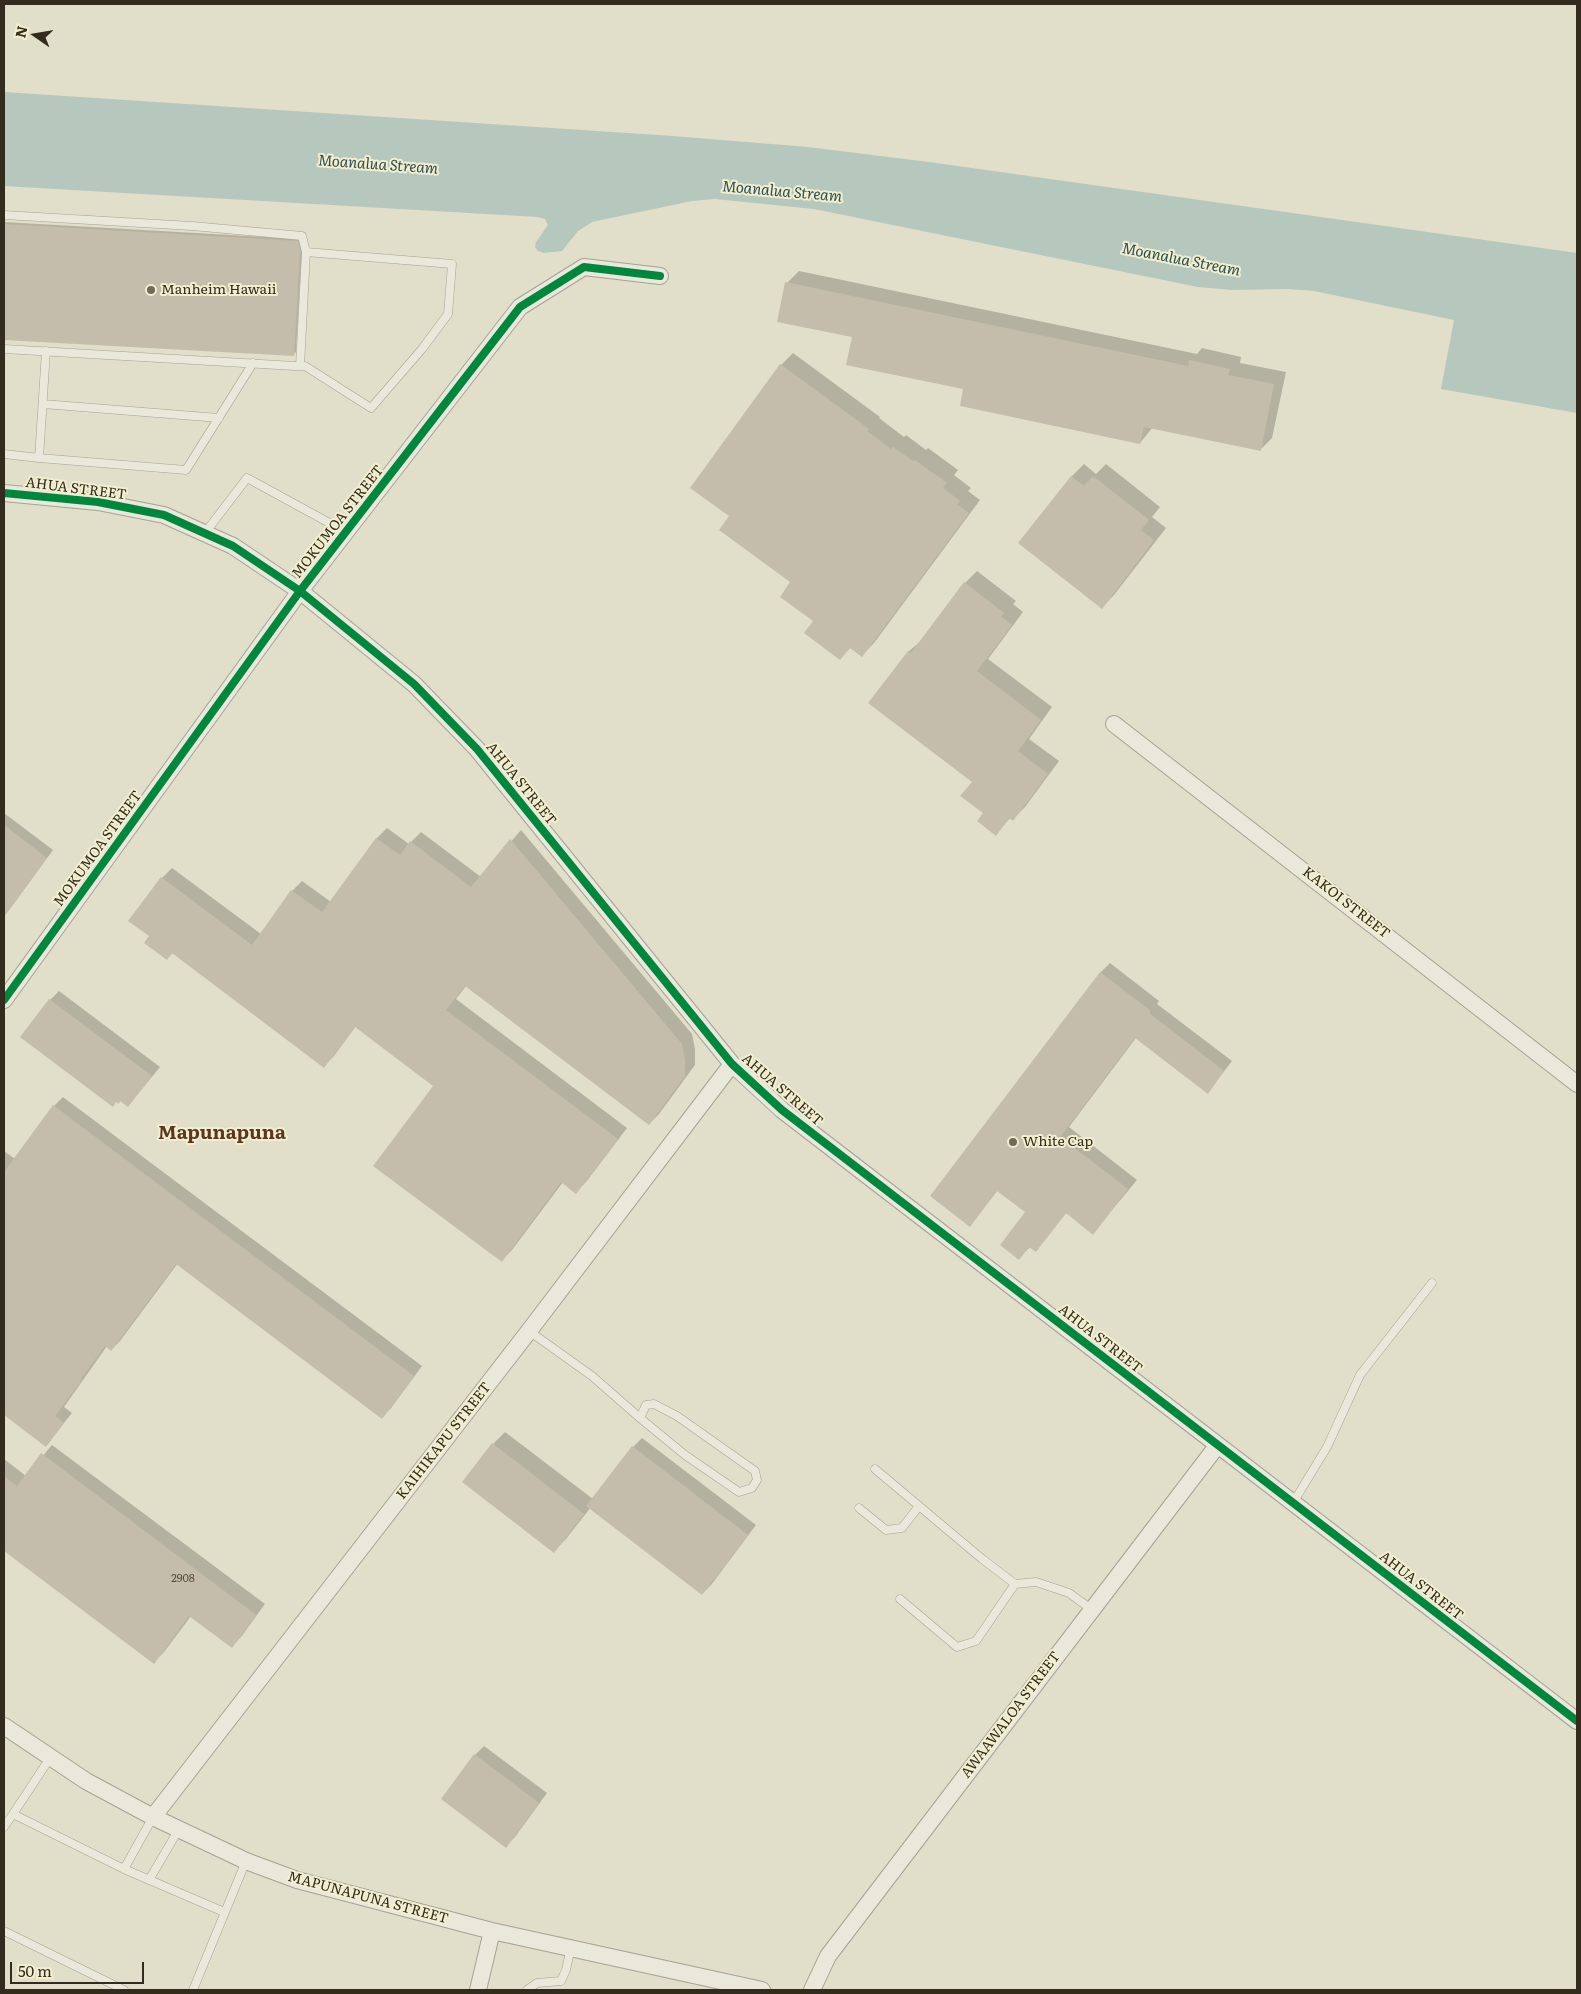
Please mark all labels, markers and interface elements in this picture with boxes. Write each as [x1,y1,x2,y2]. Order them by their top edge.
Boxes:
north arrow [10,10,60,60]
text: N [9,24,31,40]
water label: Moanalua Stream [317,152,439,178]
water label: Moanalua Stream [721,178,843,206]
water label: Moanalua Stream [1120,240,1242,280]
place label: Manheim Hawaii [161,282,276,298]
marker: Manheim Hawaii [145,284,157,296]
street label: MOKUMOA STREET [289,462,387,582]
street label: AHUA STREET [24,474,128,504]
street label: AHUA STREET [482,739,560,829]
street label: MOKUMOA STREET [50,788,146,910]
street label: KAKOI STREET [1299,864,1393,942]
street label: AHUA STREET [738,1050,826,1130]
district label: Mapunapuna [158,1122,286,1144]
place label: White Cap [1023,1134,1093,1150]
marker: White Cap [1007,1136,1019,1148]
street label: AHUA STREET [1055,1301,1145,1377]
street label: KAIHIKAPU STREET [393,1379,495,1503]
street label: AHUA STREET [1376,1548,1466,1624]
house number: 2908 [171,1572,195,1586]
street label: AWAAWALOA STREET [958,1648,1064,1782]
street label: MAPUNAPUNA STREET [286,1868,450,1928]
scale bar [12,1952,146,1984]
text: 50 m [18,1959,52,1982]

